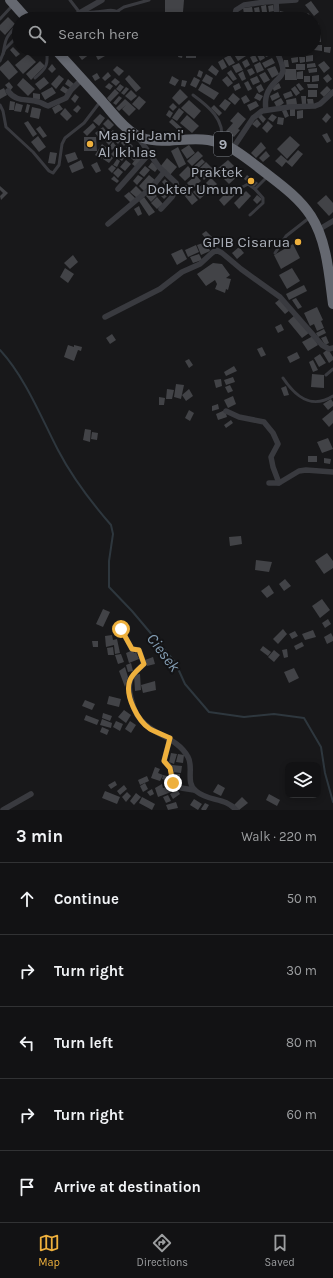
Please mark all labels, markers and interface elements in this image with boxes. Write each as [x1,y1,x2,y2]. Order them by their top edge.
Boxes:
search box [12,12,321,56]
icon: search [26,23,48,45]
text: Search here [58,25,139,43]
place label: Masjid Jami' Al Ikhlas [98,126,183,161]
road number: 9 [214,132,232,156]
marker: Masjid Jami' Al Ikhlas [85,139,95,149]
place label: Praktek Dokter Umum [147,163,243,198]
marker: Praktek Dokter Umum [246,176,256,186]
place label: GPIB Cisarua [202,233,290,251]
marker: GPIB Cisarua [293,237,303,247]
route start [112,620,130,638]
water label: Ciesek [143,629,185,676]
map controls [285,762,321,798]
button: layers [285,762,321,798]
route end [164,774,182,792]
text: 3 min [16,826,63,846]
text: Walk · 220 m [241,829,317,844]
icon: ahead [16,888,38,910]
text: Continue [54,890,119,908]
text: 50 m [287,891,317,906]
icon: right [16,960,38,982]
text: Turn right [54,962,124,980]
text: 30 m [286,963,317,978]
icon: left [16,1032,38,1054]
text: Turn left [54,1034,113,1052]
text: 80 m [286,1035,317,1050]
icon: right [16,1104,38,1126]
text: Turn right [54,1106,124,1124]
text: 60 m [287,1107,317,1122]
icon: arrive [16,1176,38,1198]
text: Arrive at destination [54,1178,201,1196]
tab: Map [38,1232,60,1269]
tab: Directions [136,1232,188,1269]
tab: Saved [264,1232,295,1269]

